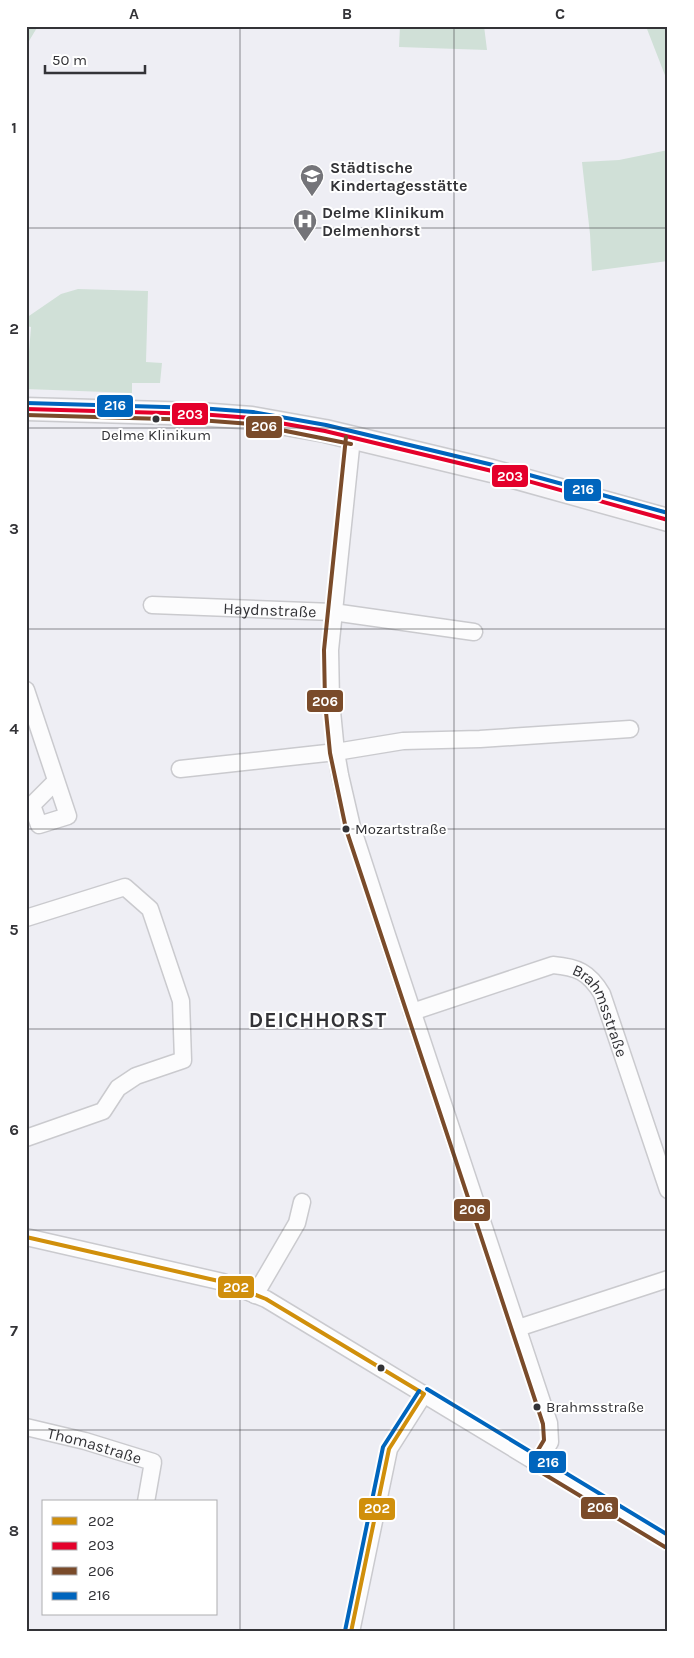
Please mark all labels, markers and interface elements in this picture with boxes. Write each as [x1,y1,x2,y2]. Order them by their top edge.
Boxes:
text: A [129,4,139,23]
text: B [342,4,352,23]
text: C [555,4,565,23]
scale bar [45,42,145,74]
text: 50 m [52,51,87,69]
text: 1 [11,118,17,137]
place label: Städtische Kindertagesstätte [330,158,467,195]
school or university icon: Städtische Kindertagesstätte [299,163,325,197]
place label: Delme Klinikum Delmenhorst [322,203,445,240]
hospital icon: Delme Klinikum Delmenhorst [292,208,318,242]
text: 2 [9,319,19,338]
line badge: 216 [96,394,134,418]
text: 216 [104,397,126,414]
line badge: 203 [171,402,209,426]
text: 203 [177,406,203,423]
marker: Delme Klinikum [151,414,161,424]
line badge: 206 [245,415,283,439]
text: 206 [251,418,277,435]
place label: Delme Klinikum [101,426,211,444]
line badge: 203 [491,464,529,488]
text: 203 [497,468,523,485]
line badge: 216 [563,478,602,502]
text: 216 [572,481,594,498]
text: 3 [9,519,19,538]
street label: Haydnstraße [223,598,317,621]
line badge: 206 [306,689,344,713]
text: 206 [312,693,338,710]
text: 4 [9,719,19,738]
place label: Mozartstraße [355,820,446,838]
marker: Mozartstraße [341,824,351,834]
text: 5 [9,920,19,939]
street label: Brahmsstraße [570,960,632,1059]
district label: DEICHHORST [249,1008,387,1032]
text: 6 [9,1120,19,1139]
line badge: 206 [453,1198,491,1222]
text: 206 [459,1201,485,1218]
line badge: 202 [217,1275,255,1299]
text: 202 [223,1279,249,1296]
text: 7 [10,1321,18,1340]
unlabelled marker [376,1363,386,1373]
place label: Brahmsstraße [546,1398,644,1416]
marker: Brahmsstraße [532,1402,542,1412]
street label: Thomastraße [46,1423,144,1467]
line badge: 216 [528,1450,567,1474]
text: 216 [537,1454,559,1471]
line badge: 206 [580,1496,619,1520]
line badge: 202 [358,1497,396,1521]
text: 206 [587,1499,613,1516]
legend [42,1500,218,1616]
text: 202 [364,1500,390,1517]
text: 202 [88,1512,114,1530]
text: 8 [9,1521,19,1540]
text: 203 [88,1536,114,1554]
text: 206 [88,1562,114,1580]
text: 216 [88,1586,110,1604]

